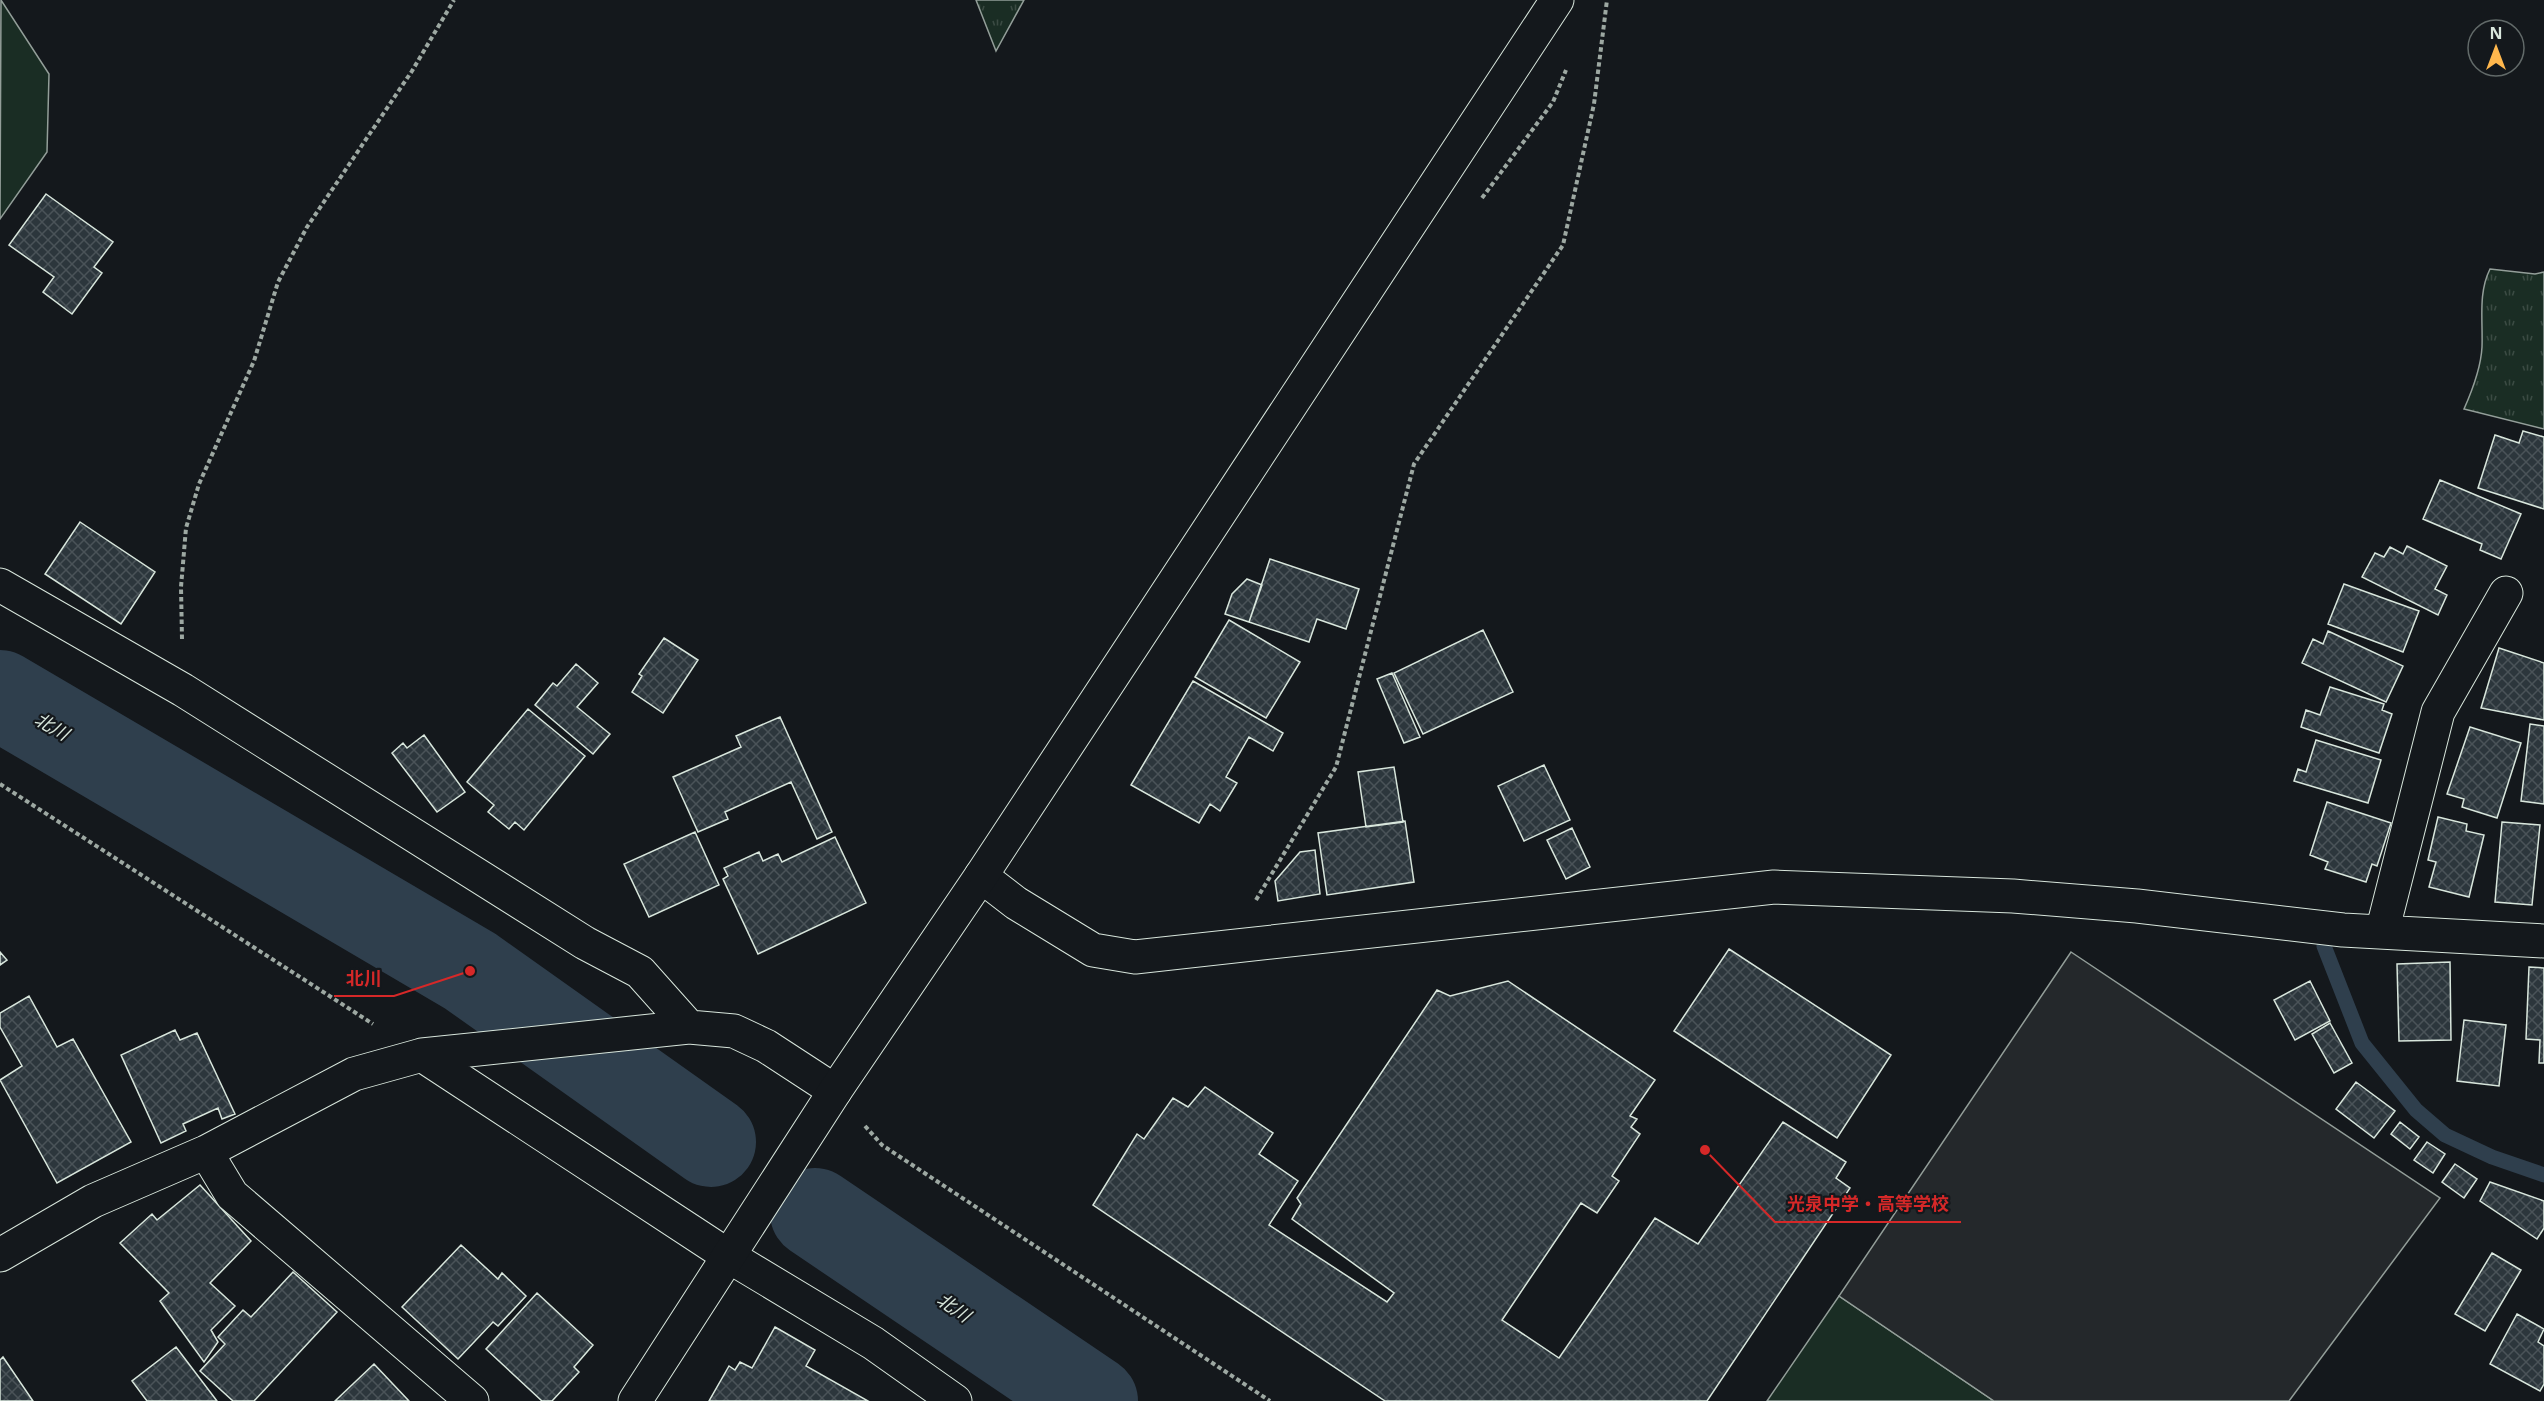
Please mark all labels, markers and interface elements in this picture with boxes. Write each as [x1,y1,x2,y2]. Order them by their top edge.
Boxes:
north arrow [2466,18,2526,78]
text: N [2489,22,2503,44]
water label: 北川 [30,707,75,746]
callout: 北川 [334,960,394,996]
text: 北川 [346,966,382,990]
callout: 光泉中学・高等学校 [1775,1186,1961,1222]
text: 光泉中学・高等学校 [1787,1191,1949,1215]
water label: 北川 [932,1287,977,1328]

